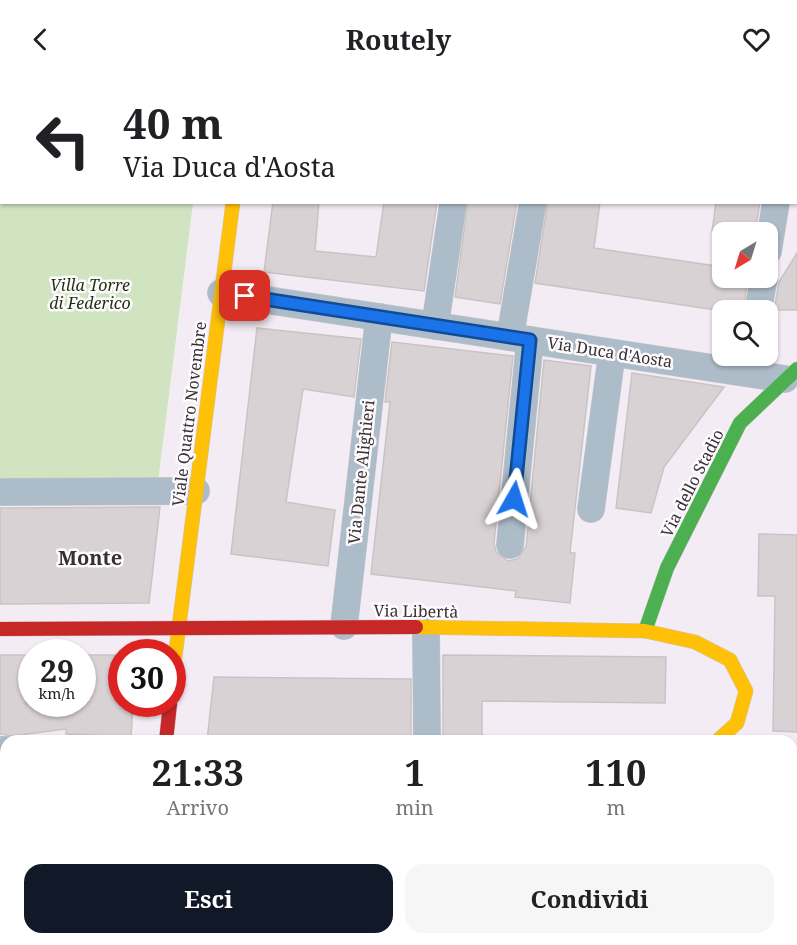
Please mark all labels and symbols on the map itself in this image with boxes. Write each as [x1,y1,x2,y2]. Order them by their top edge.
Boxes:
north arrow [712,222,778,288]
pin [219,270,270,321]
park label: Villa Torre di Federico [49,274,131,314]
street label: Viale Quattro Novembre [167,320,211,508]
street label: Via Duca d'Aosta [546,331,674,373]
street label: Via Dante Alighieri [342,399,380,545]
street label: Via dello Stadio [655,425,729,541]
position arrow [482,467,546,531]
district label: Monte [58,544,122,571]
street label: Via Libertà [373,599,459,623]
speed limit sign: 30 [108,639,186,717]

